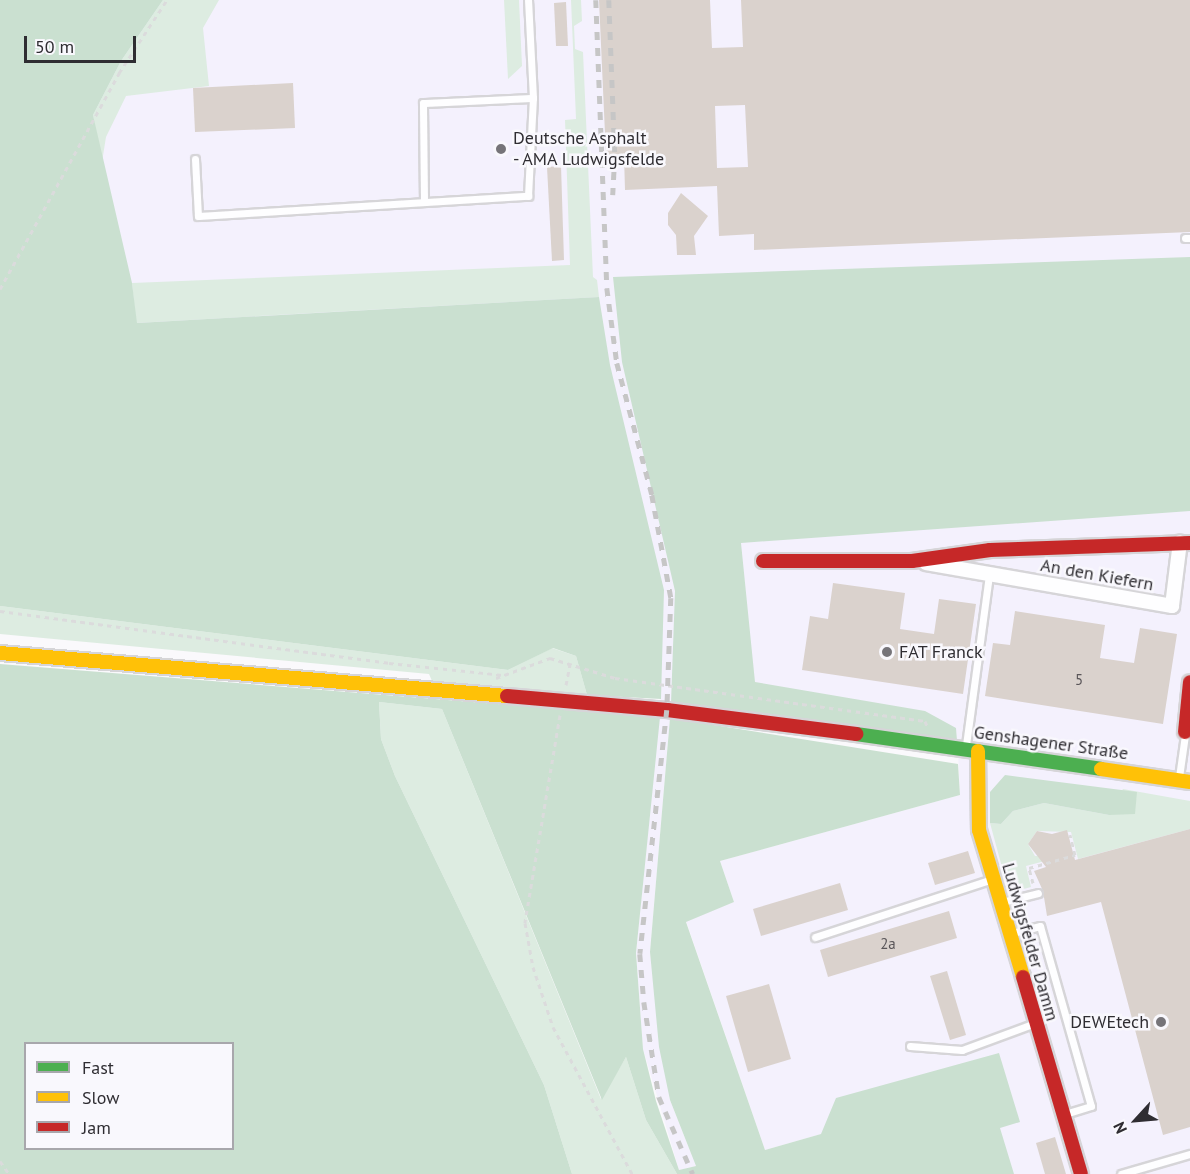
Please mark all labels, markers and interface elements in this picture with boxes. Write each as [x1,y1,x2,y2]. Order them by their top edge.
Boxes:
scale bar [27,24,140,62]
text: 50 m [35,35,74,58]
place label: Deutsche Asphalt - AMA Ludwigsfelde [513,128,667,170]
marker: Deutsche Asphalt - AMA Ludwigsfelde [494,142,508,156]
street label: An den Kiefern [1039,554,1155,596]
place label: FAT Franck [899,641,983,663]
marker: FAT Franck [880,645,894,659]
house number: 5 [1075,671,1083,689]
street label: Genshagener Straße [972,721,1130,765]
street label: Ludwigsfelder Damm [997,861,1063,1023]
house number: 2a [880,935,896,953]
place label: DEWEtech [1070,1011,1149,1033]
marker: DEWEtech [1154,1015,1168,1029]
legend [24,1042,234,1150]
text: Fast [82,1056,114,1079]
text: Slow [82,1086,120,1109]
north arrow [1106,1090,1166,1150]
text: Jam [82,1116,111,1139]
text: N [1109,1119,1131,1137]

